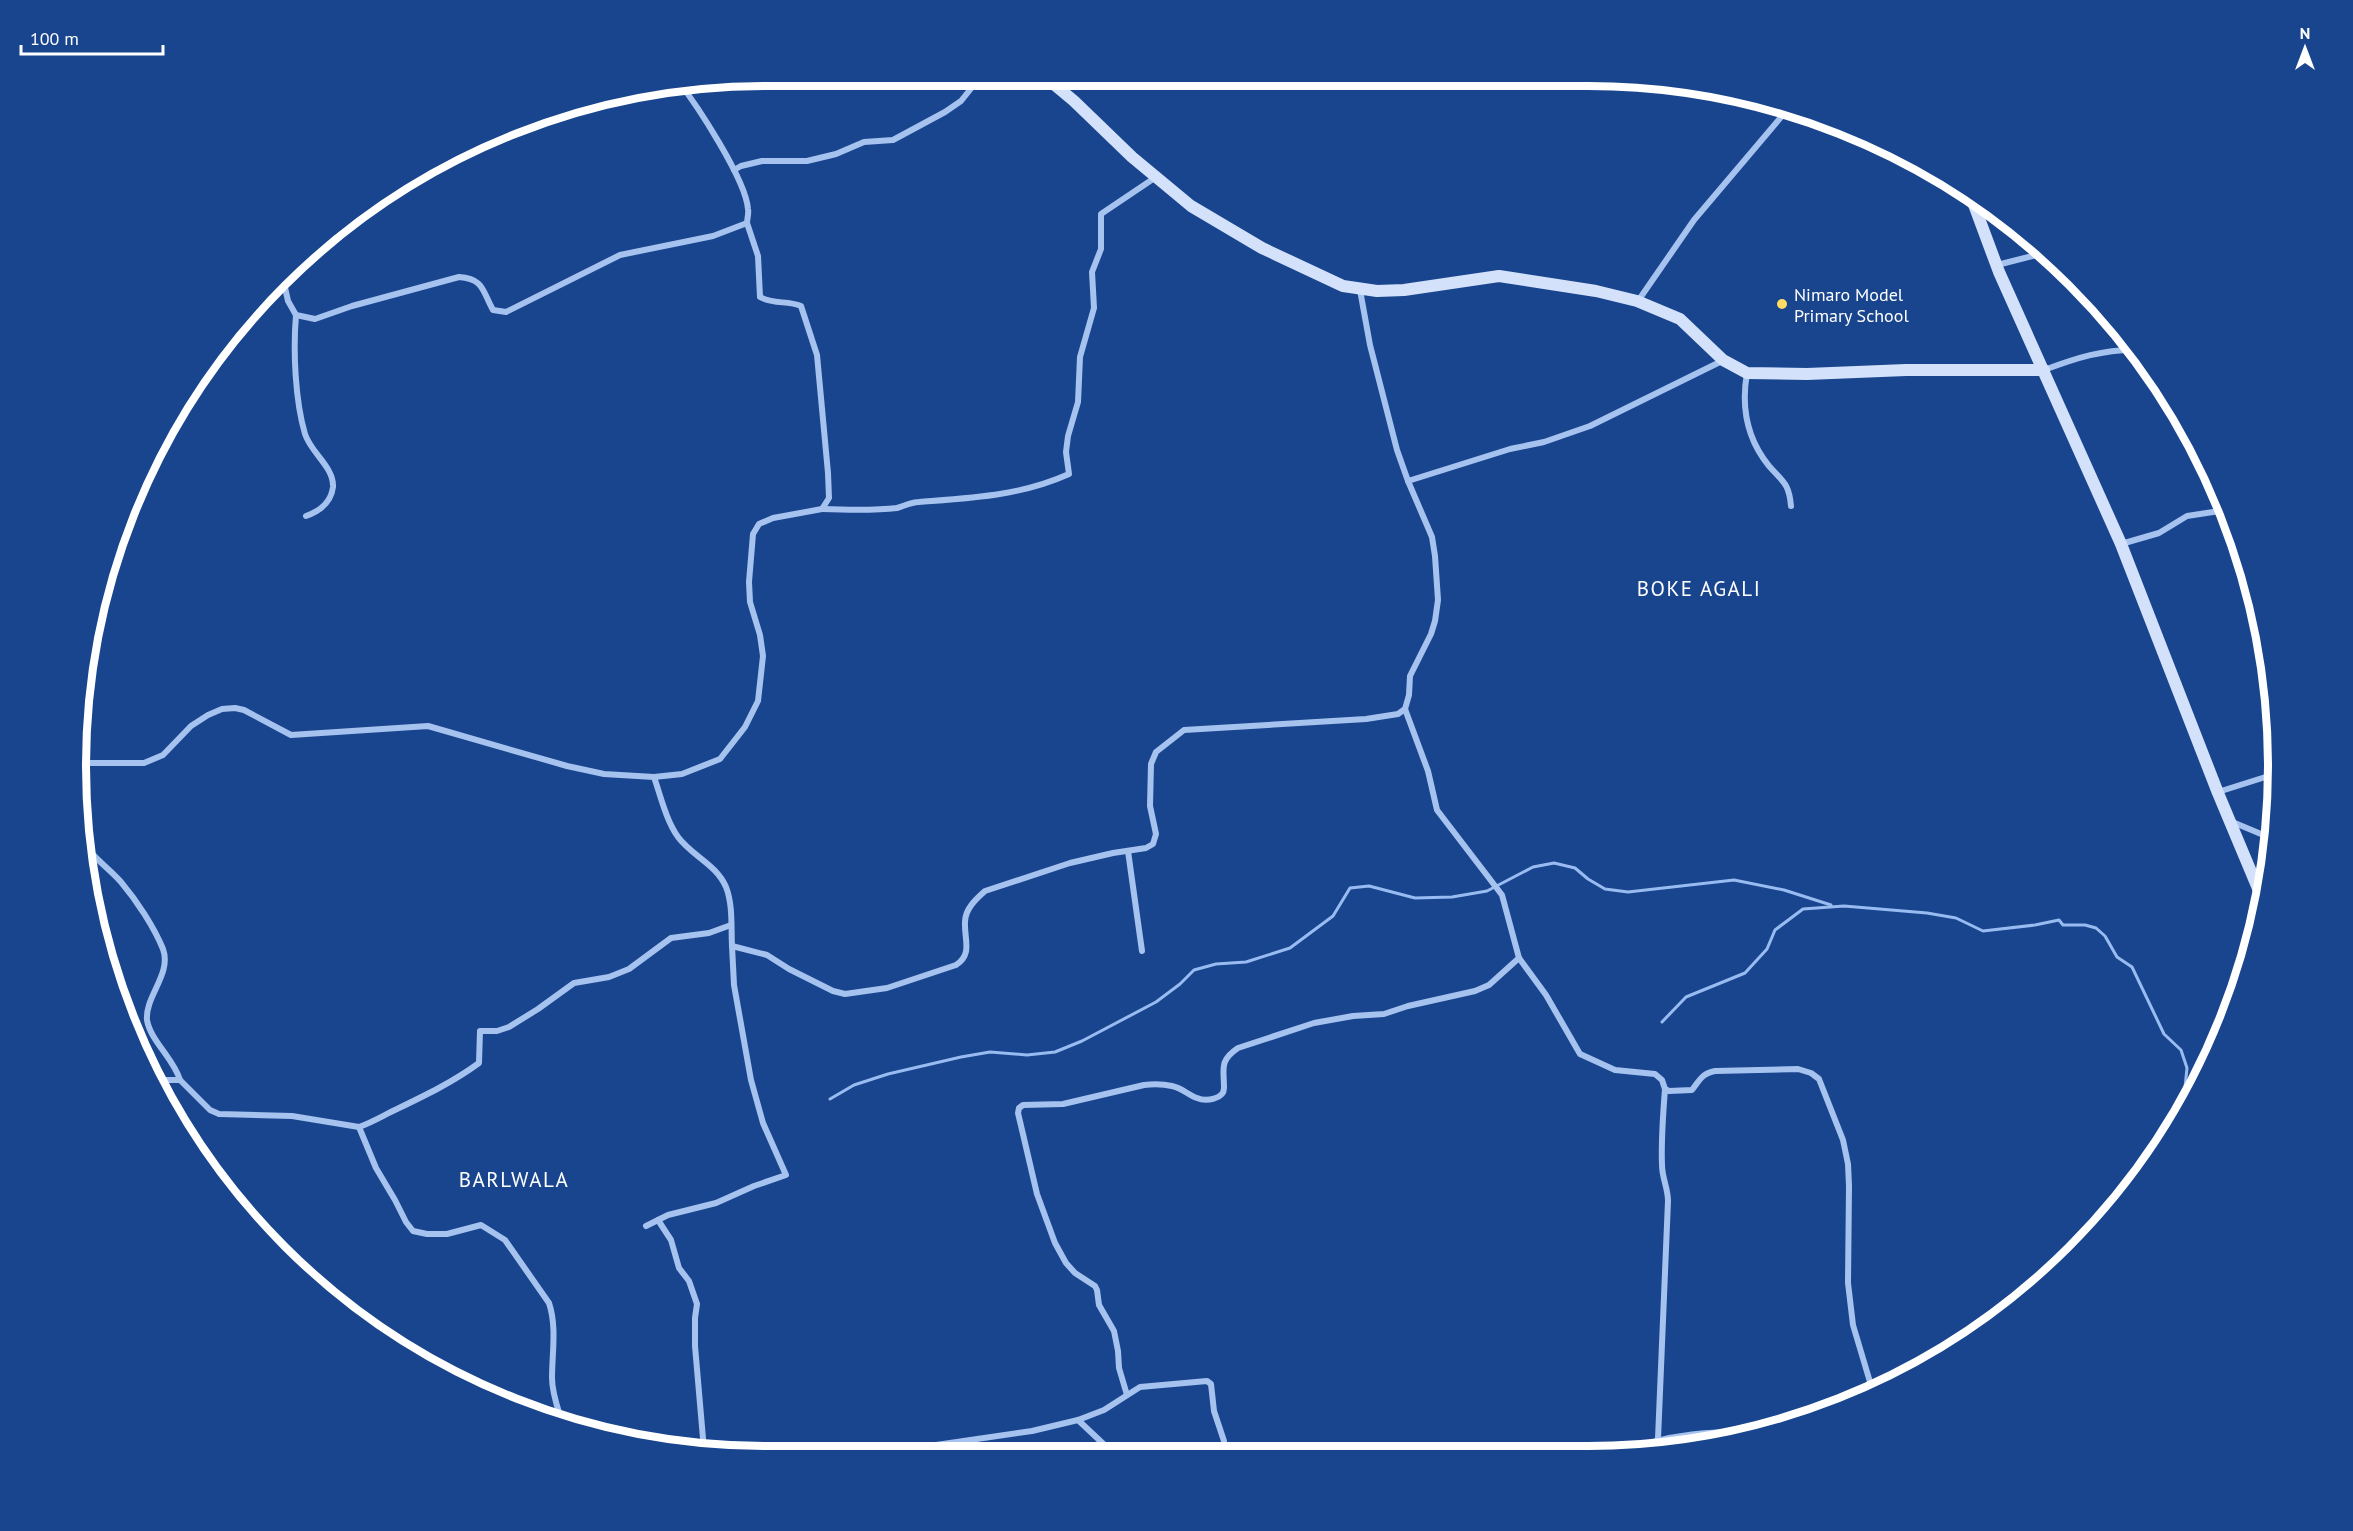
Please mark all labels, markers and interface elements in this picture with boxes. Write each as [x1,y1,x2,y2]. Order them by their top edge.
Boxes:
scale bar [21,18,164,56]
north arrow [2275,18,2335,78]
text: N [2300,23,2310,43]
text: 100 m [30,27,79,50]
place label: Nimaro Model Primary School [1794,283,1909,327]
marker: Nimaro Model Primary School [1775,297,1789,311]
district label: BOKE AGALI [1637,575,1761,602]
district label: BARLWALA [459,1166,569,1193]

